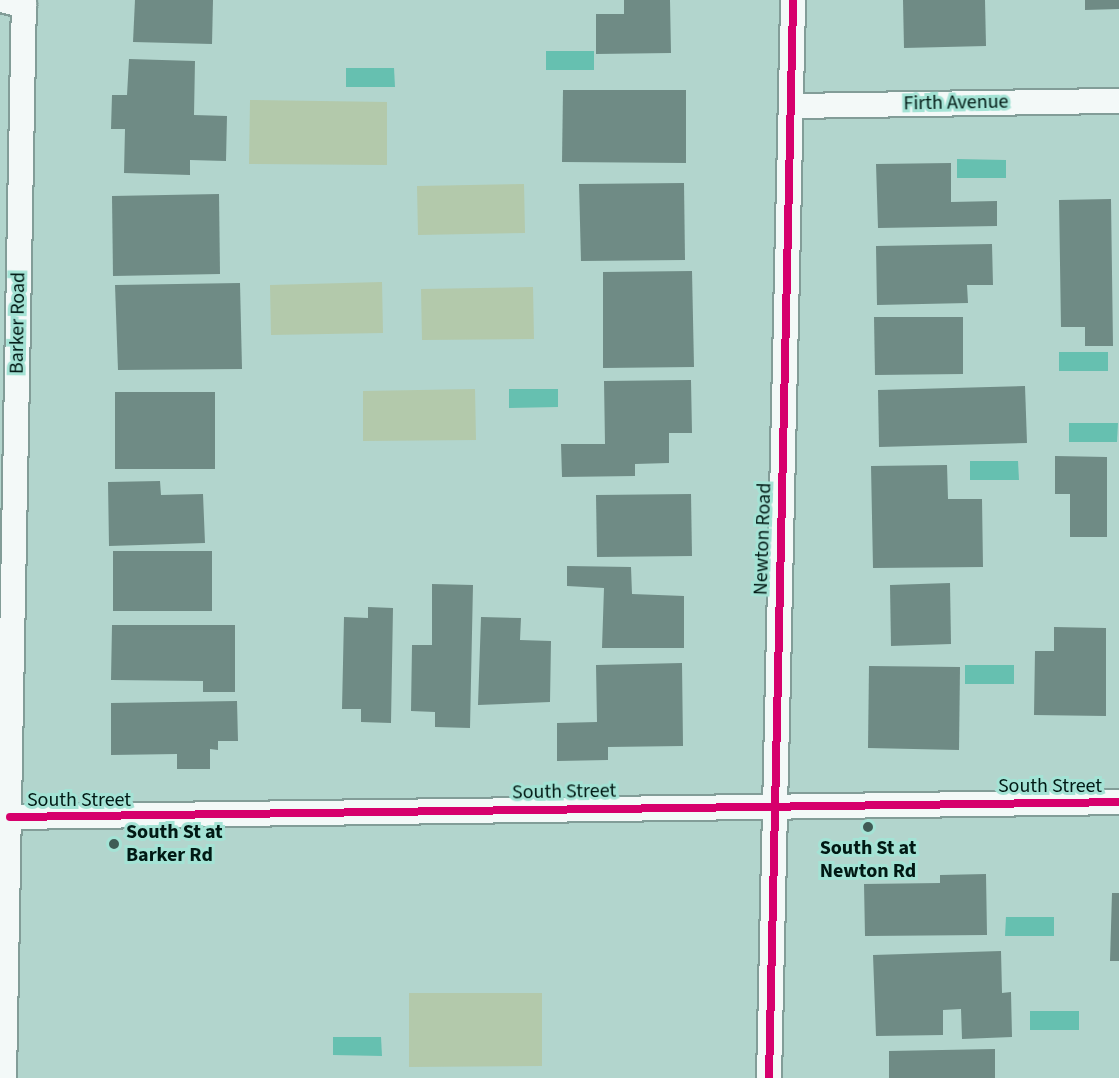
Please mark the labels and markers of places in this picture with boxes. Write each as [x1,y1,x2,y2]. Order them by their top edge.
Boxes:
place label: South St at Barker Rd [126,820,223,867]
marker: South St at Newton Rd [861,820,875,834]
marker: South St at Barker Rd [107,837,121,851]
place label: South St at Newton Rd [820,837,916,884]

